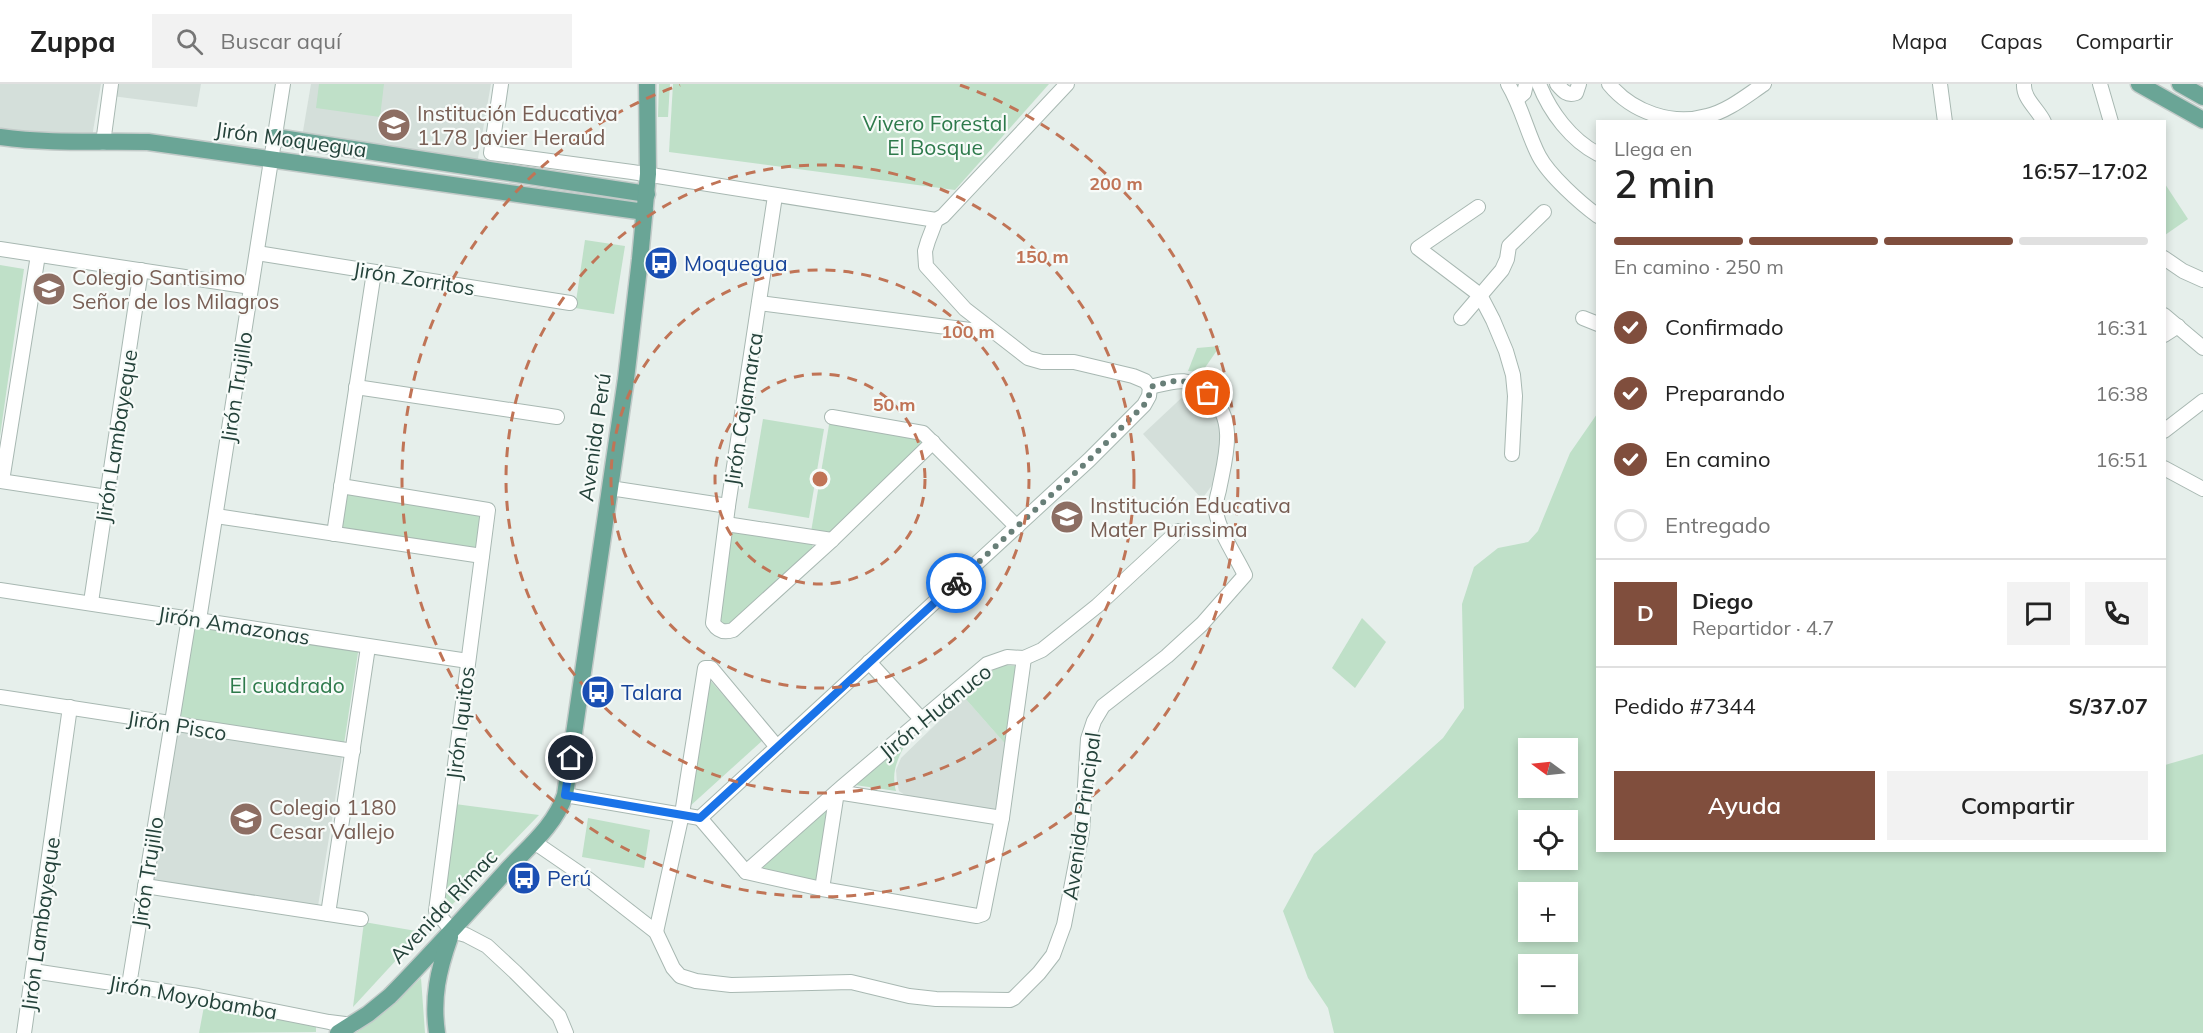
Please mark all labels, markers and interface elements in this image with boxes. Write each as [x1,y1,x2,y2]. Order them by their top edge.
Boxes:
search box [152,14,572,68]
text: Zuppa [30,24,116,59]
icon: search [173,25,206,58]
text: Buscar aquí [221,27,341,55]
text: Mapa [1892,28,1947,54]
text: Capas [1980,28,2043,54]
text: Compartir [2076,28,2173,54]
place label: Institución Educativa 1178 Javier Heraud [417,100,618,150]
school or university icon: Institución Educativa 1178 Javier Heraud [376,107,412,143]
park label: Vivero Forestal El Bosque [863,110,1007,160]
street label: Jirón Moquegua [214,116,368,162]
text: Llega en [1614,136,1692,161]
text: 16:57–17:02 [2021,157,2148,185]
text: 2 min [1614,159,1715,208]
text: 200 m [1089,172,1143,195]
bus stop icon: Moquegua [643,245,679,281]
text: 150 m [1015,245,1069,268]
place label: Moquegua [684,250,788,276]
text: En camino · 250 m [1614,254,1784,279]
street label: Jirón Zorritos [351,256,477,300]
place label: Colegio Santisimo Señor de los Milagros [72,264,279,314]
school or university icon: Colegio Santisimo Señor de los Milagros [31,271,67,307]
icon: check [1614,311,1647,344]
text: Confirmado [1665,313,1784,341]
text: 16:31 [2095,315,2148,340]
text: 100 m [941,320,995,343]
street label: Jirón Trujillo [214,330,258,444]
street label: Jirón Cajamarca [718,331,768,487]
street label: Jirón Lambayeque [89,347,143,525]
pin [1182,367,1233,418]
street label: Avenida Perú [572,371,616,503]
icon: bag [1191,376,1224,409]
icon: check [1614,377,1647,410]
text: Preparando [1665,379,1785,407]
text: 16:38 [2095,381,2148,406]
text: 50 m [873,393,915,416]
icon: check [1614,443,1647,476]
text: En camino [1665,445,1771,473]
text: 16:51 [2095,447,2148,472]
centre of rings [810,469,830,489]
place label: Institución Educativa Mater Purissima [1090,492,1291,542]
school or university icon: Institución Educativa Mater Purissima [1049,499,1085,535]
text: Entregado [1665,511,1771,539]
courier [926,553,986,613]
icon: bike [940,567,973,600]
button: chat [2007,582,2070,645]
button: phone [2085,582,2148,645]
text: Diego [1692,587,1753,615]
text: D [1637,599,1654,627]
street label: Jirón Amazonas [156,600,312,650]
text: Repartidor · 4.7 [1692,615,1834,640]
street label: Jirón Huánuco [874,658,996,764]
street label: Jirón Iquitos [440,665,480,781]
park label: El cuadrado [229,672,345,698]
bus stop icon: Talara [580,674,616,710]
place label: Talara [621,679,682,705]
text: Pedido #7344 [1614,692,1756,720]
text: S/37.07 [2068,692,2148,720]
street label: Jirón Pisco [125,704,229,746]
street label: Avenida Principal [1056,730,1106,902]
pin [545,732,596,783]
north arrow [1518,738,1578,798]
map controls [1518,738,1578,1014]
icon: home [554,741,587,774]
button: Ayuda [1614,771,1875,840]
button: Compartir [1887,771,2148,840]
place label: Colegio 1180 Cesar Vallejo [269,794,397,844]
school or university icon: Colegio 1180 Cesar Vallejo [228,801,264,837]
button: locate [1518,810,1578,870]
street label: Jirón Trujillo [125,815,169,929]
street label: Jirón Lambayeque [15,835,65,1013]
street label: Avenida Rímac [384,844,502,968]
bus stop icon: Perú [506,860,542,896]
place label: Perú [547,865,591,891]
button: + [1518,882,1578,942]
button: − [1518,954,1578,1014]
street label: Jirón Moyobamba [107,969,279,1025]

